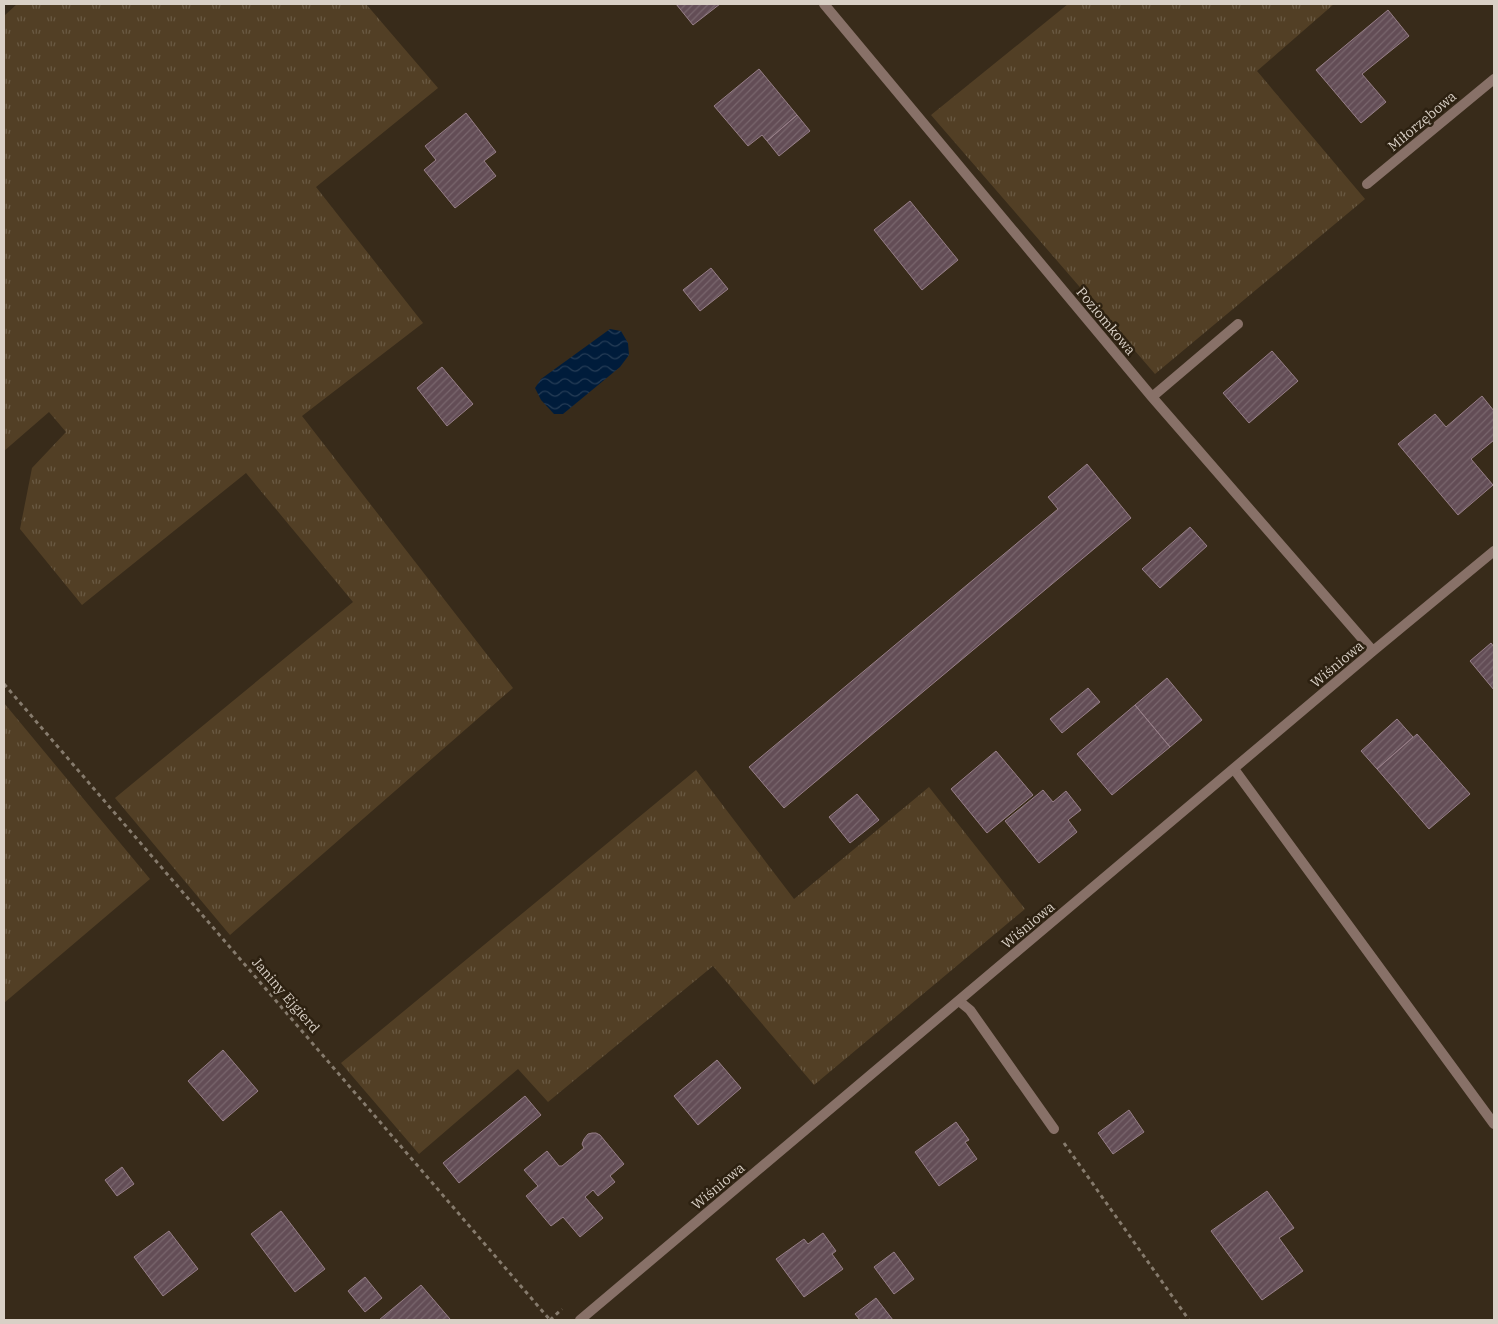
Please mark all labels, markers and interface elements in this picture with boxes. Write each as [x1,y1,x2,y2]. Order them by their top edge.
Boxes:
street label: Miłorzębowa [1384,87,1460,155]
street label: Poziomkowa [1072,283,1140,359]
street label: Wiśniowa [1307,636,1368,692]
street label: Wiśniowa [998,897,1059,953]
street label: Janiny Ejgierd [248,954,324,1037]
street label: Wiśniowa [688,1158,749,1214]

